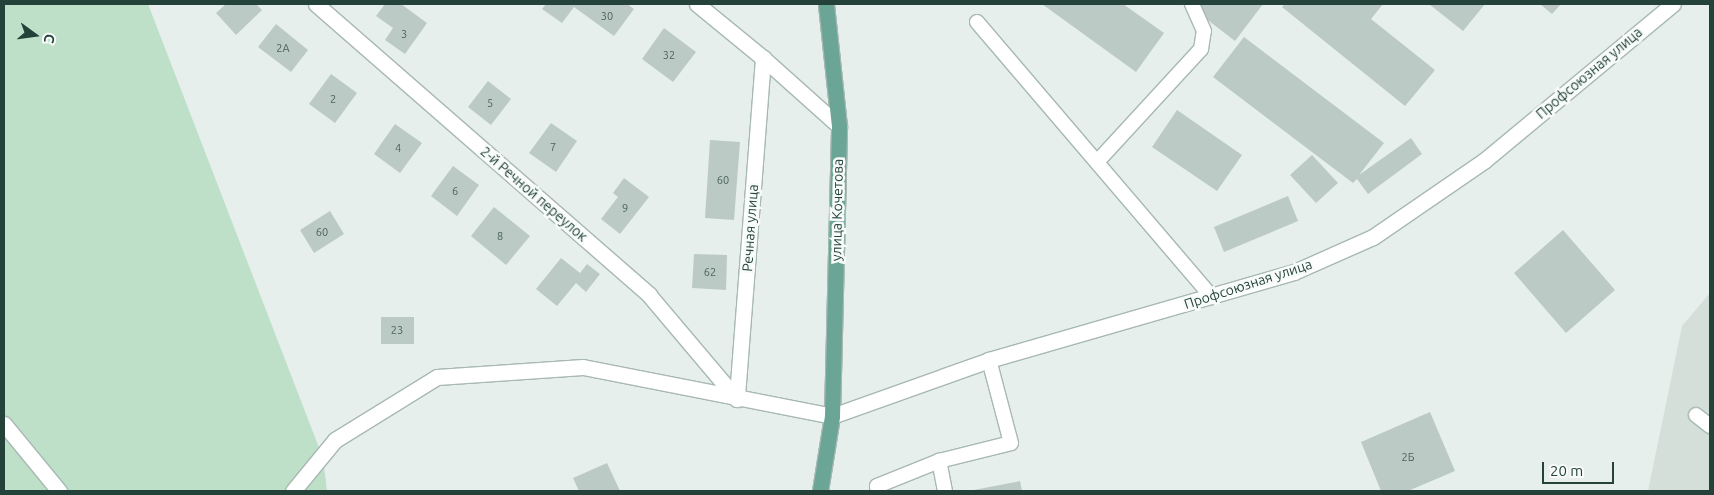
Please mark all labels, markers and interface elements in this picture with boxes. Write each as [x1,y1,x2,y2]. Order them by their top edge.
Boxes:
house number: 30 [601,9,613,23]
north arrow [10,10,60,60]
street label: Профсоюзная улица [1532,24,1646,122]
house number: 3 [401,27,407,41]
text: С [41,32,58,45]
house number: 2А [276,41,290,55]
house number: 32 [663,48,675,62]
house number: 2 [330,92,336,106]
house number: 5 [487,96,493,110]
house number: 7 [550,140,556,154]
house number: 4 [395,141,401,155]
street label: 2-й Речной переулок [477,143,591,245]
street label: улица Кочетова [828,159,846,261]
house number: 60 [717,173,729,187]
house number: 6 [452,184,458,198]
street label: Речная улица [739,184,761,272]
house number: 9 [622,201,628,215]
house number: 60 [316,225,328,239]
house number: 8 [497,229,503,243]
street label: Профсоюзная улица [1182,255,1314,313]
house number: 62 [704,265,716,279]
house number: 23 [391,323,403,337]
house number: 2Б [1402,450,1414,464]
scale bar [1544,452,1616,484]
text: 20 m [1550,462,1583,479]

